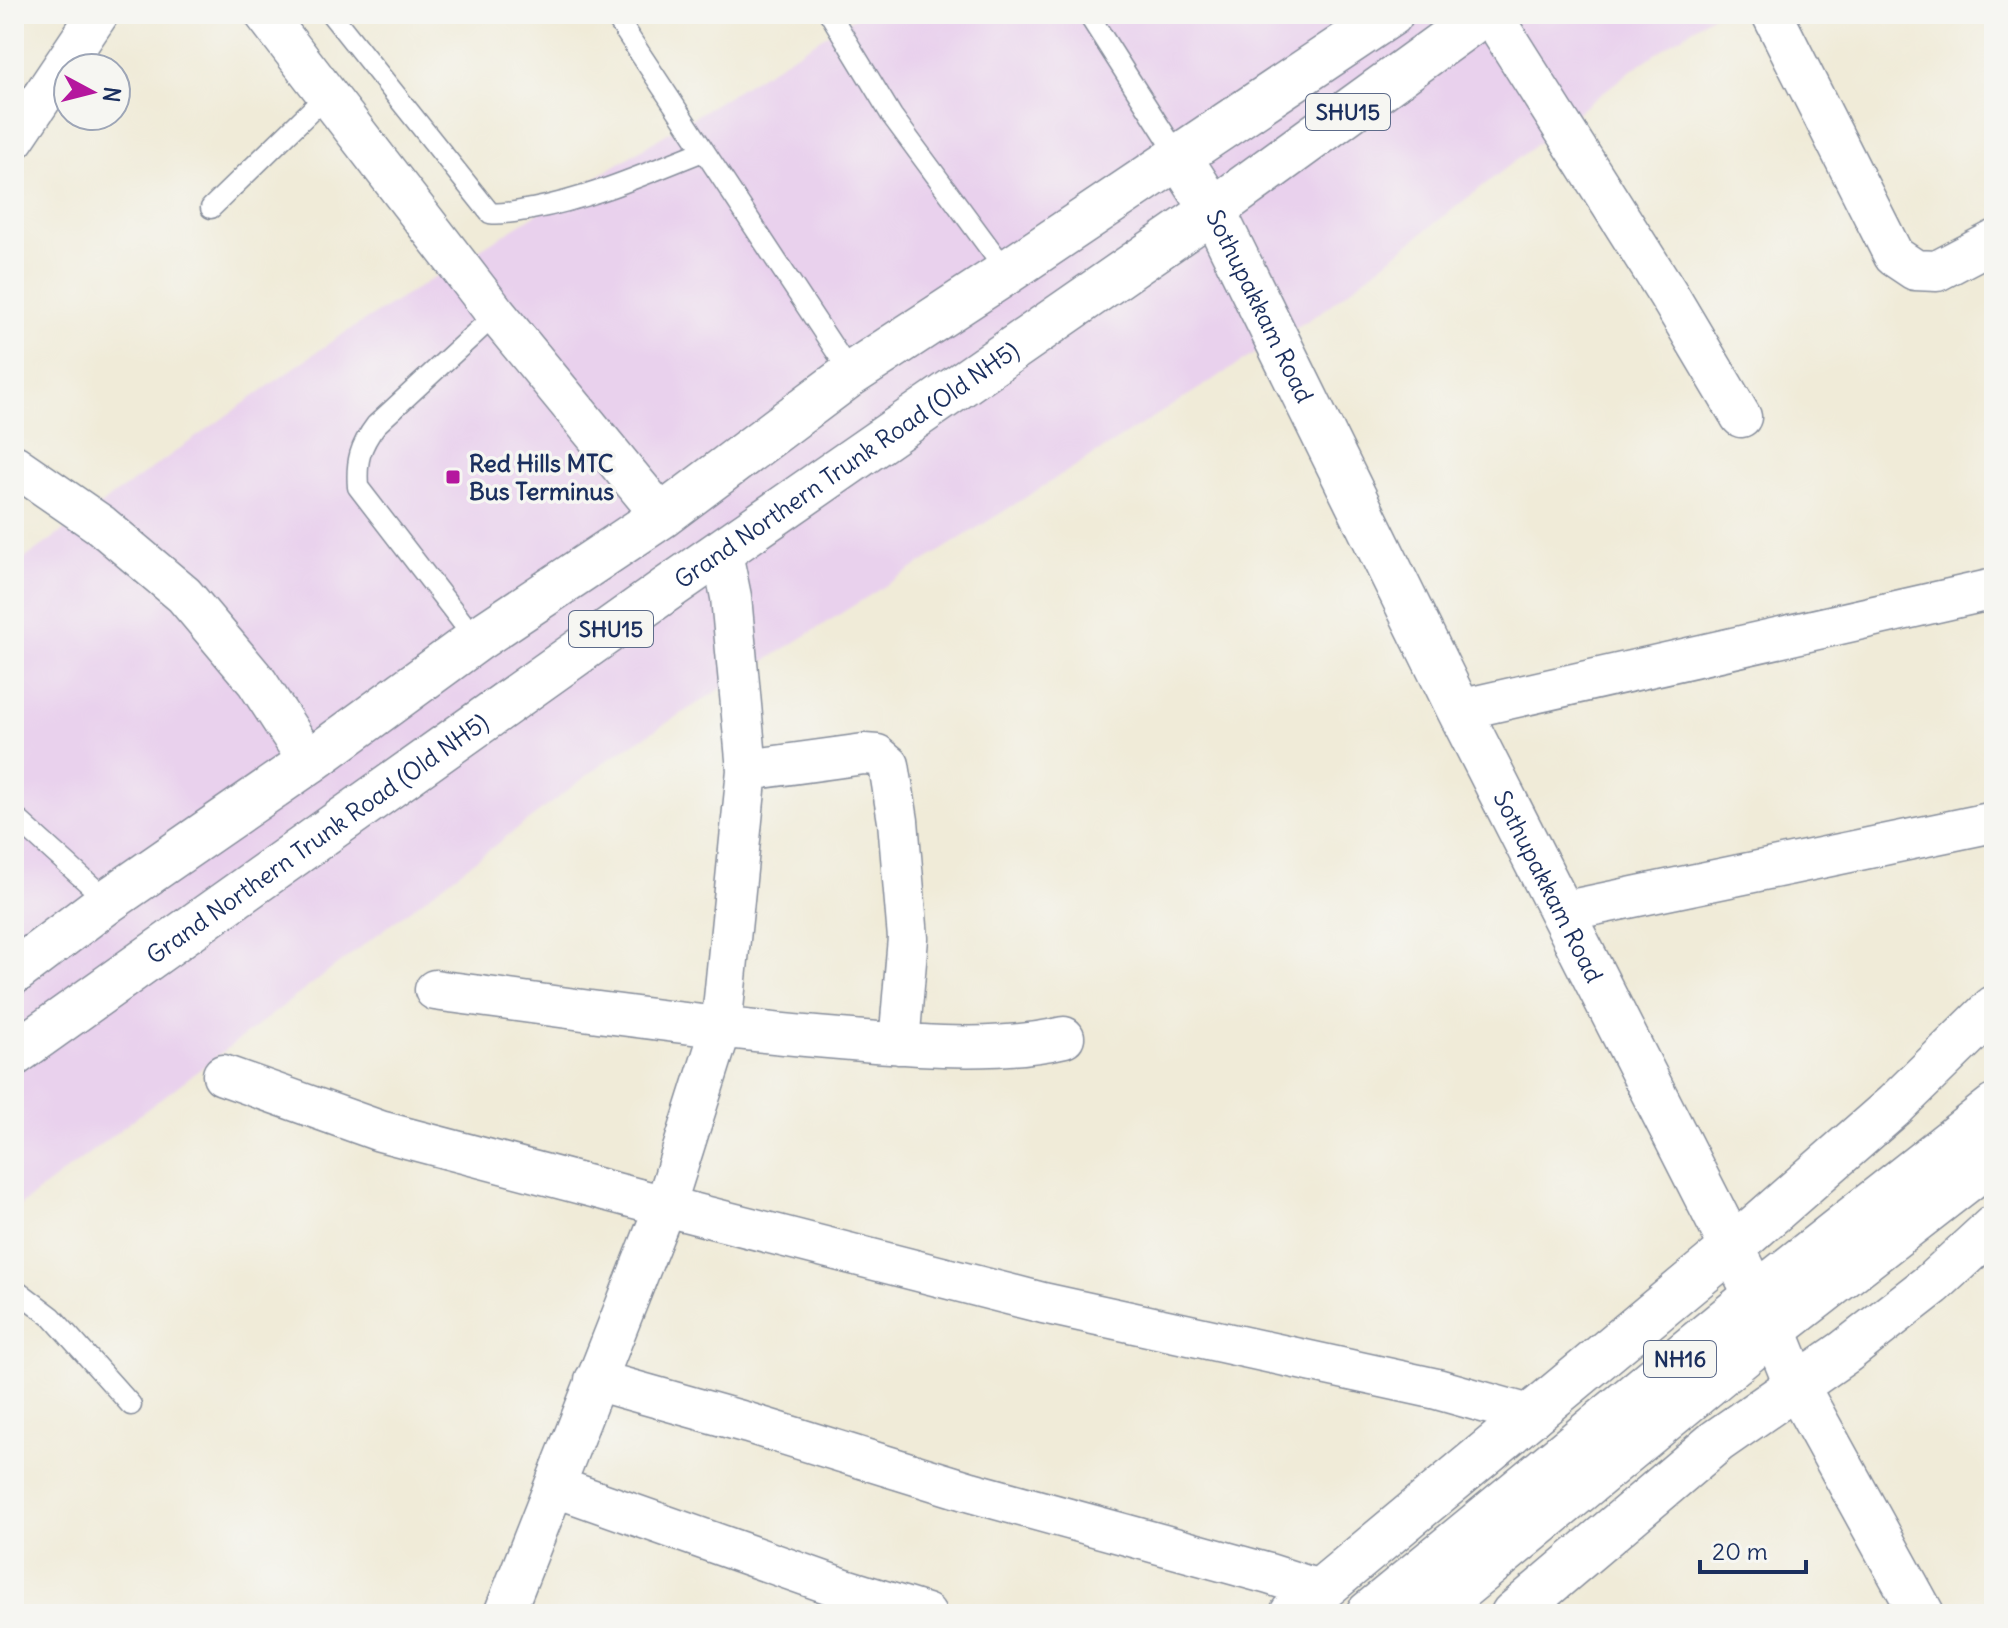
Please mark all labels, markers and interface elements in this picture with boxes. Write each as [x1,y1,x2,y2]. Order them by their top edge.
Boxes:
north arrow [52,52,132,132]
text: N [97,85,127,104]
road number: SHU15 [1306,94,1390,130]
street label: Sothupakkam Road [1200,205,1320,407]
street label: Grand Northern Trunk Road (Old NH5) [668,335,1024,594]
place label: Red Hills MTC Bus Terminus [469,448,614,506]
marker: Red Hills MTC Bus Terminus [444,468,462,486]
road number: SHU15 [569,611,653,647]
street label: Grand Northern Trunk Road (Old NH5) [140,706,494,970]
street label: Sothupakkam Road [1487,785,1610,987]
road number: NH16 [1644,1341,1716,1377]
scale bar [1700,1524,1806,1574]
text: 20 m [1712,1536,1768,1566]

